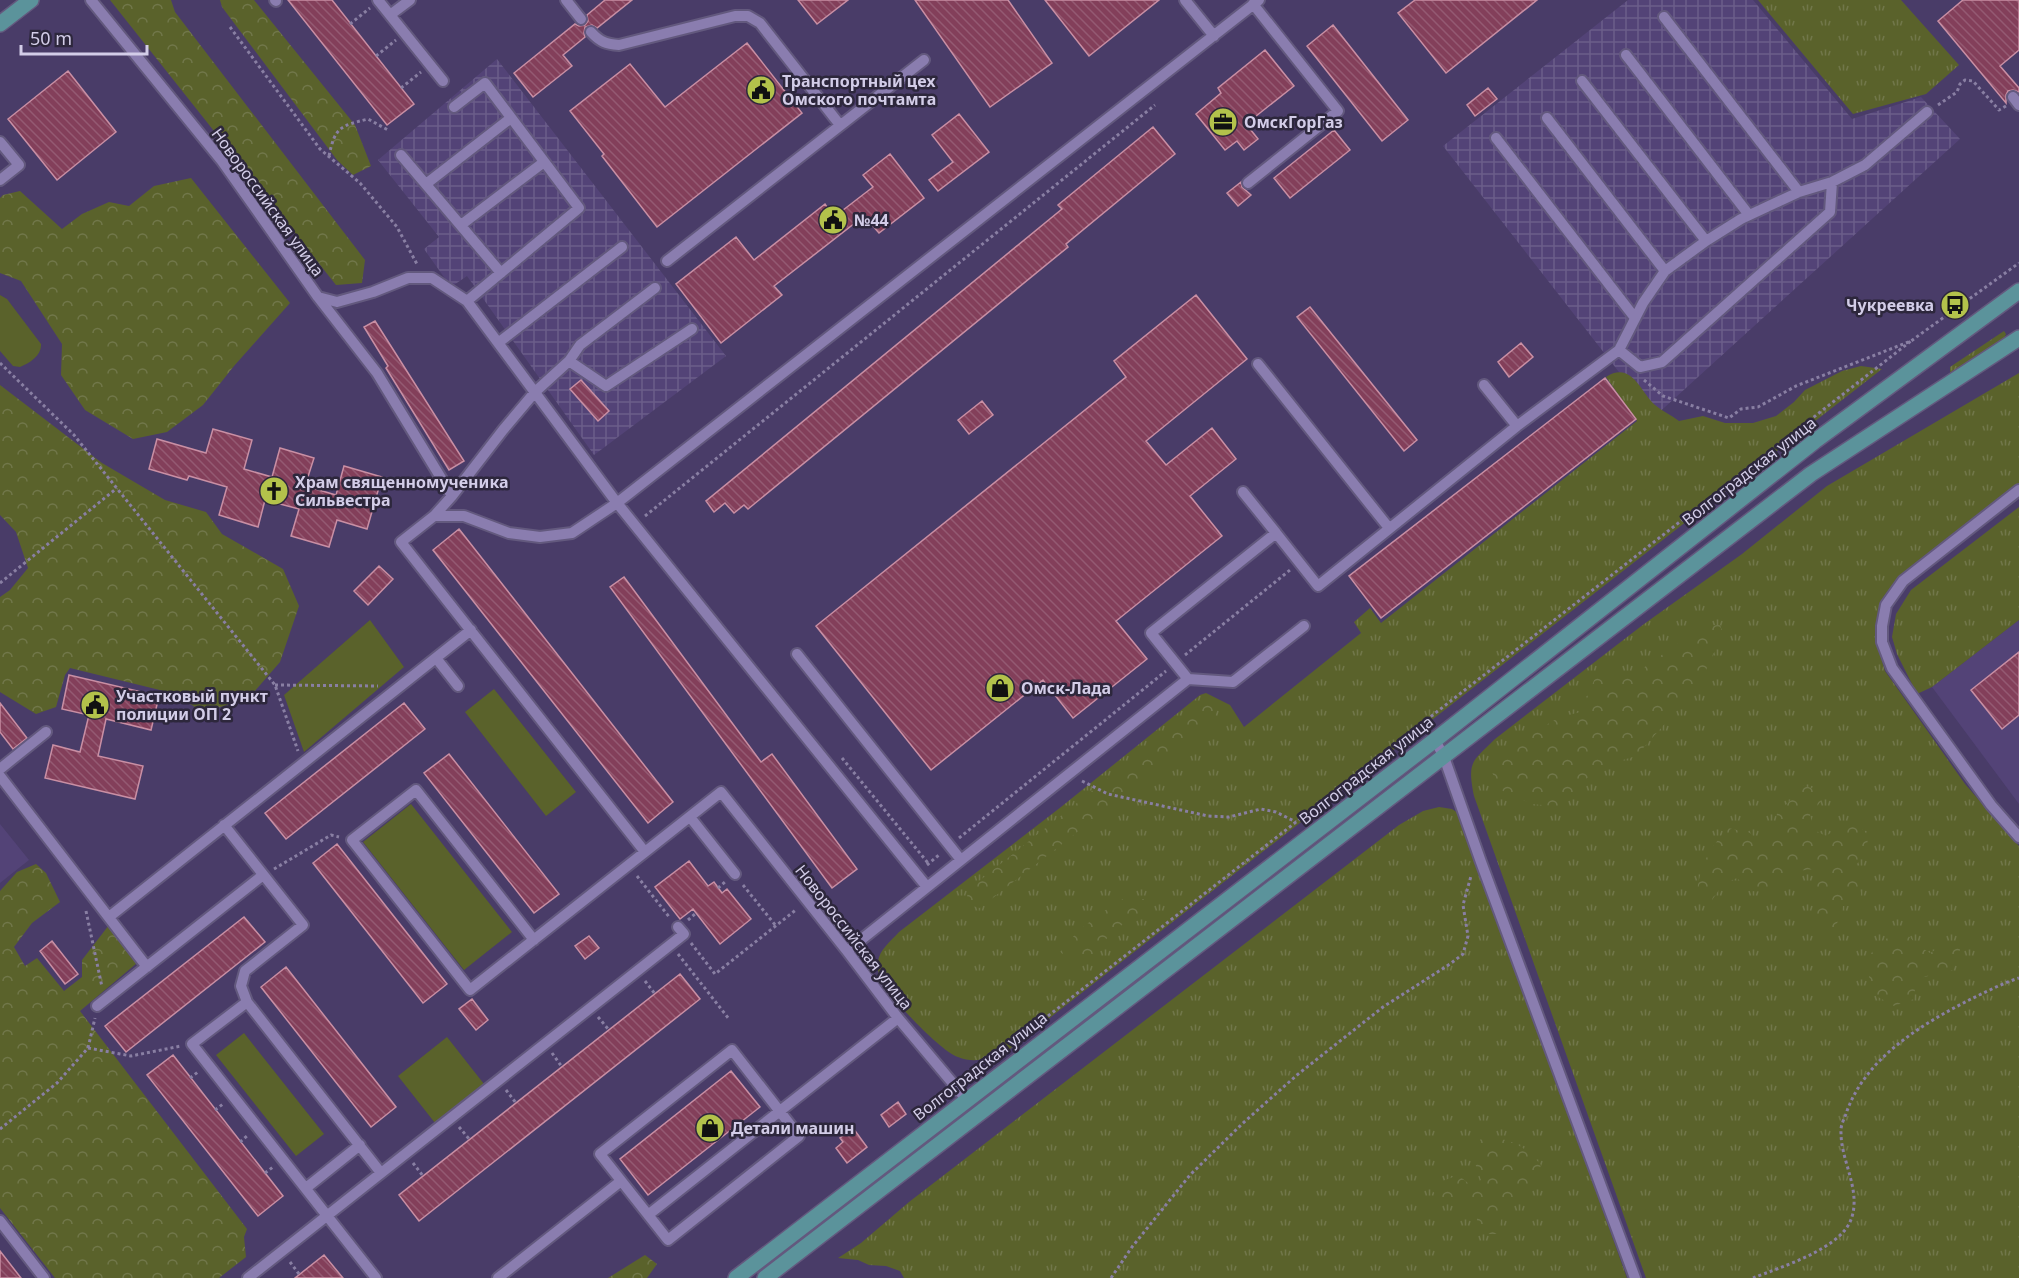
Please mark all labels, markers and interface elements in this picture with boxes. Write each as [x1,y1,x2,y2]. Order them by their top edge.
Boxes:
scale bar [21,18,147,56]
text: 50 m [30,26,72,50]
place label: Транспортный цех Омского почтамта [782,70,936,110]
public building icon: Транспортный цех Омского почтамта [745,74,777,106]
office icon: ОмскГорГаз [1207,106,1239,138]
place label: ОмскГорГаз [1244,111,1343,133]
street label: Новороссийская улица [207,123,329,281]
public building icon: №44 [817,204,849,236]
place label: №44 [854,209,889,231]
bus stop icon: Чукреевка [1939,289,1971,321]
place label: Чукреевка [1846,294,1934,316]
street label: Волгоградская улица [1677,412,1821,530]
place label: Храм священномученика Сильвестра [295,471,508,511]
church icon: Храм священномученика Сильвестра [258,475,290,507]
shop icon: Омск-Лада [984,672,1016,704]
place label: Омск-Лада [1021,677,1111,699]
place label: Участковый пункт полиции ОП 2 [116,685,268,725]
public building icon: Участковый пункт полиции ОП 2 [79,689,111,721]
street label: Волгоградская улица [1294,711,1438,829]
street label: Новороссийская улица [790,860,918,1014]
street label: Волгоградская улица [908,1007,1052,1125]
shop icon: Детали машин [694,1112,726,1144]
place label: Детали машин [731,1117,855,1139]

